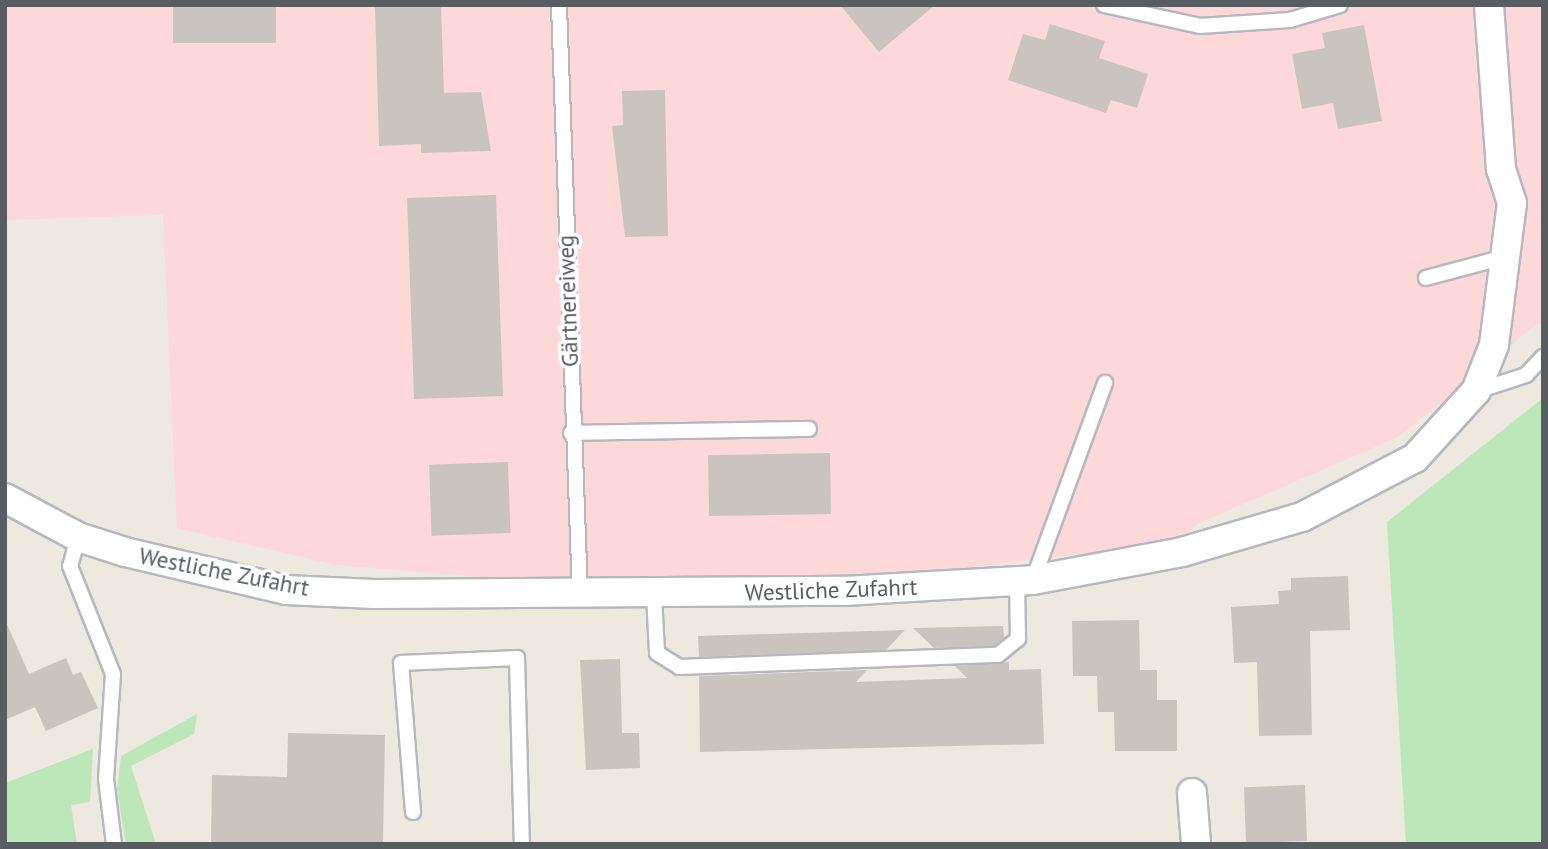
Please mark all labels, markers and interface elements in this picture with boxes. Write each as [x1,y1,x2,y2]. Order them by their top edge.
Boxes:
street label: Gärtnereiweg [552,234,584,368]
street label: Westliche Zufahrt [136,542,312,602]
street label: Westliche Zufahrt [744,573,918,607]

